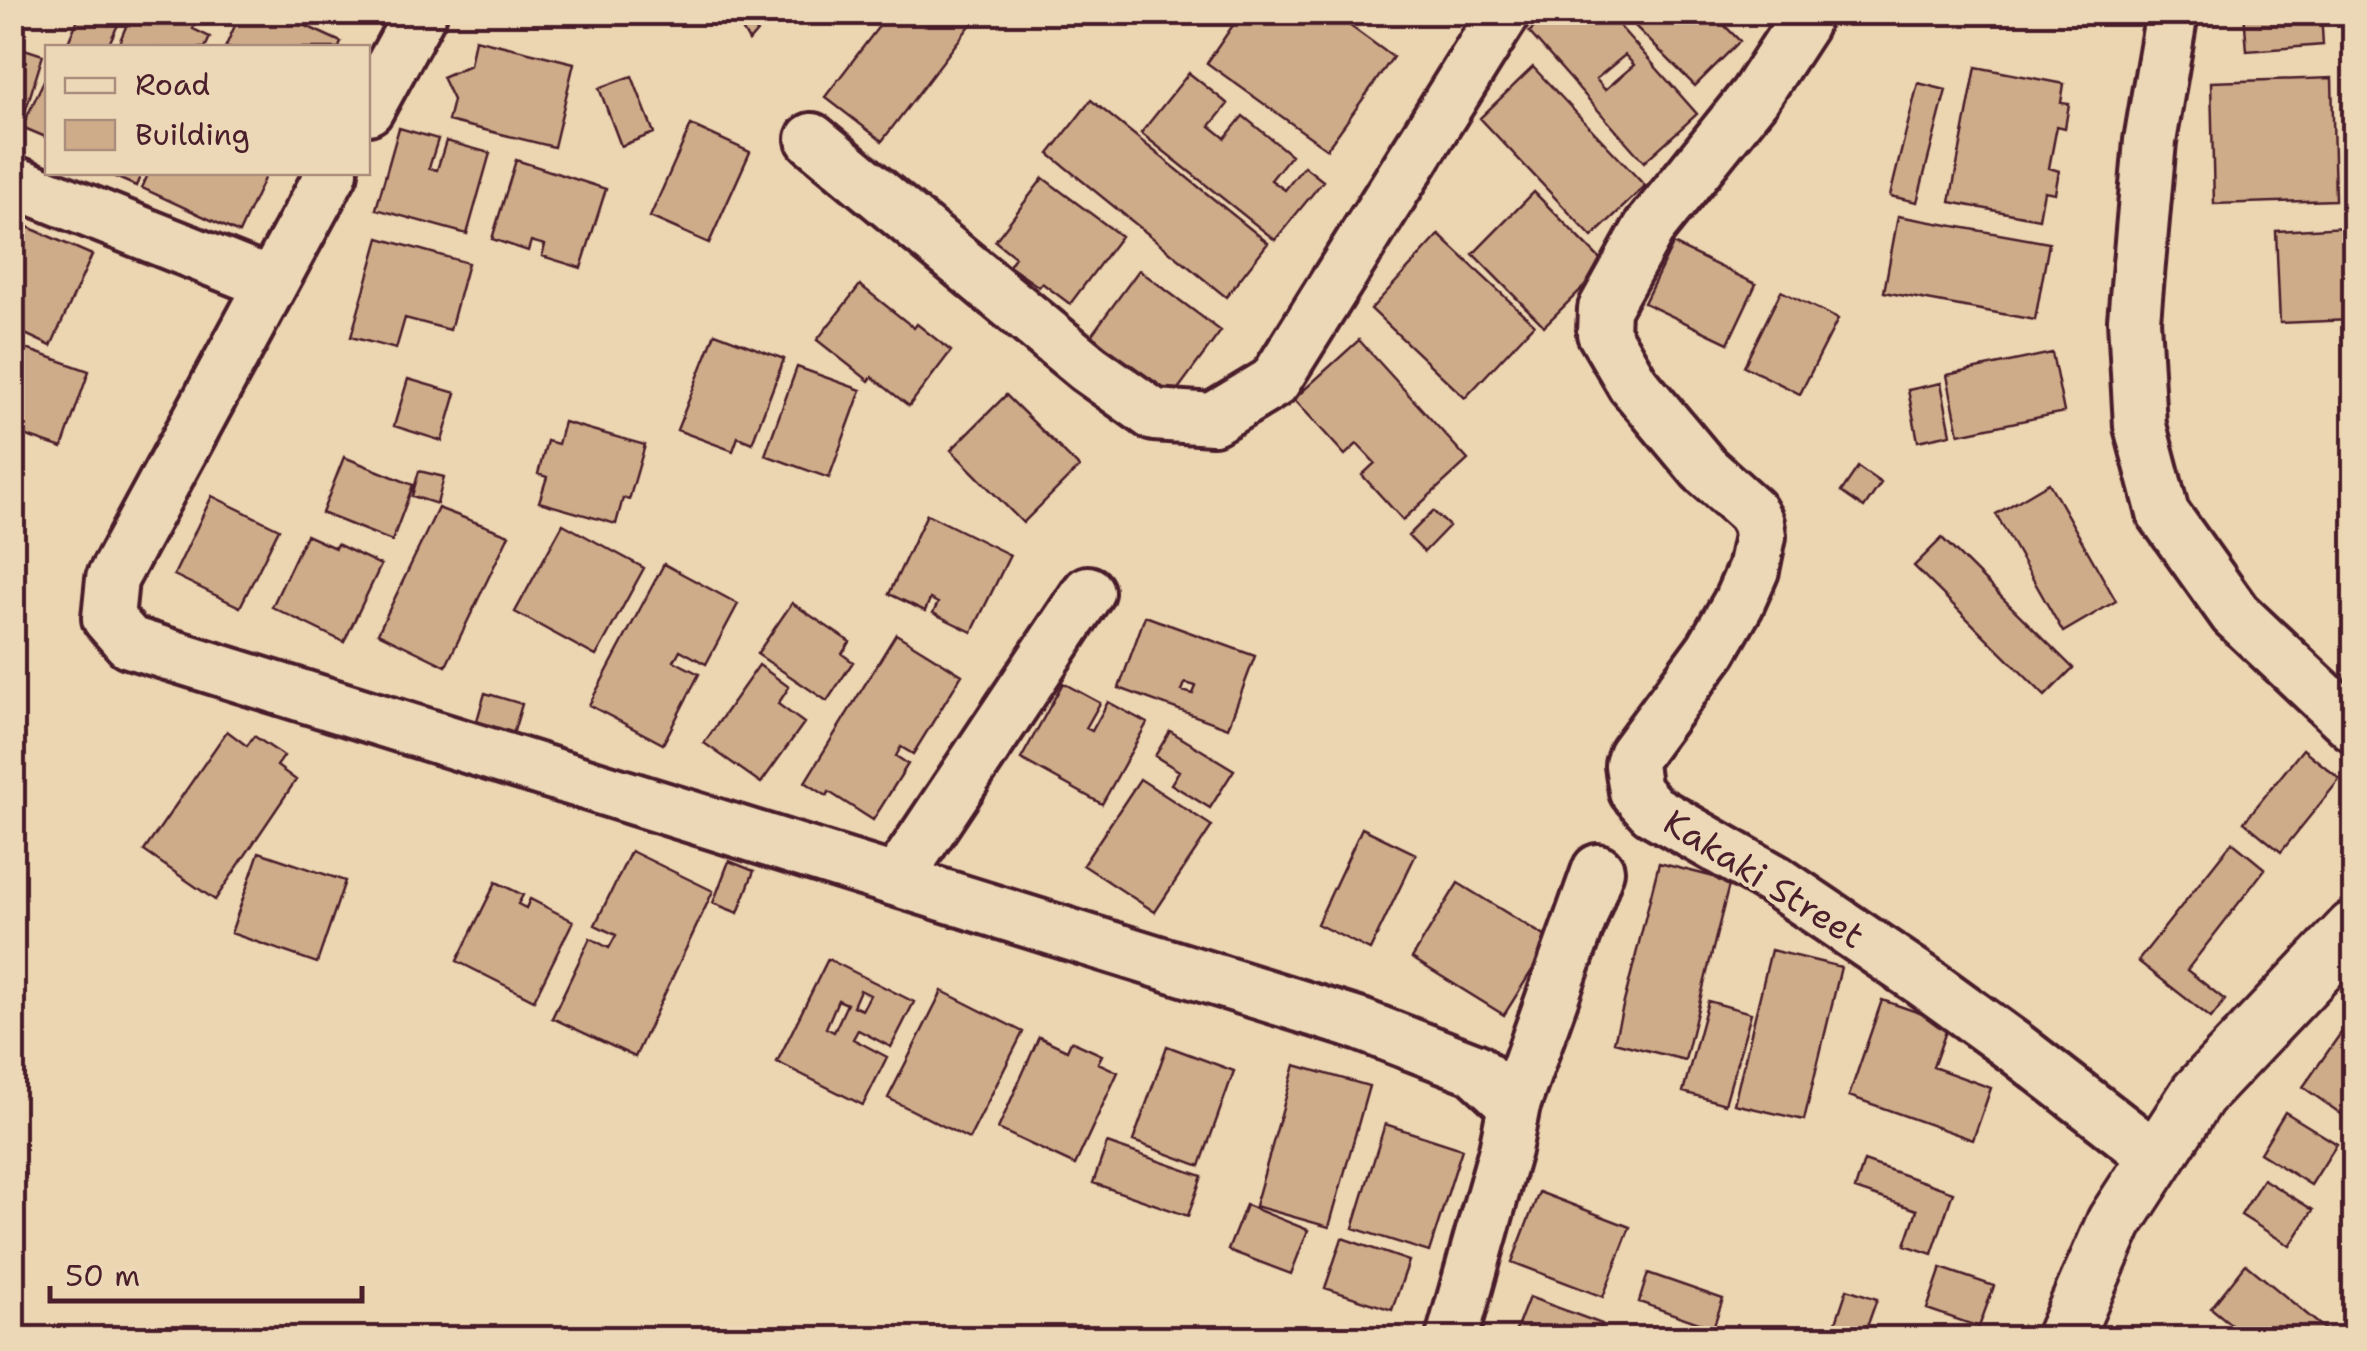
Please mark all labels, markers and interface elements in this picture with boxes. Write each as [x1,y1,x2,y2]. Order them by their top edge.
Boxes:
legend [45,45,370,175]
text: Road [135,64,210,105]
text: Building [135,114,250,155]
street label: Kakaki Street [1655,798,1874,959]
scale bar [50,1241,362,1303]
text: 50 m [65,1255,140,1296]

